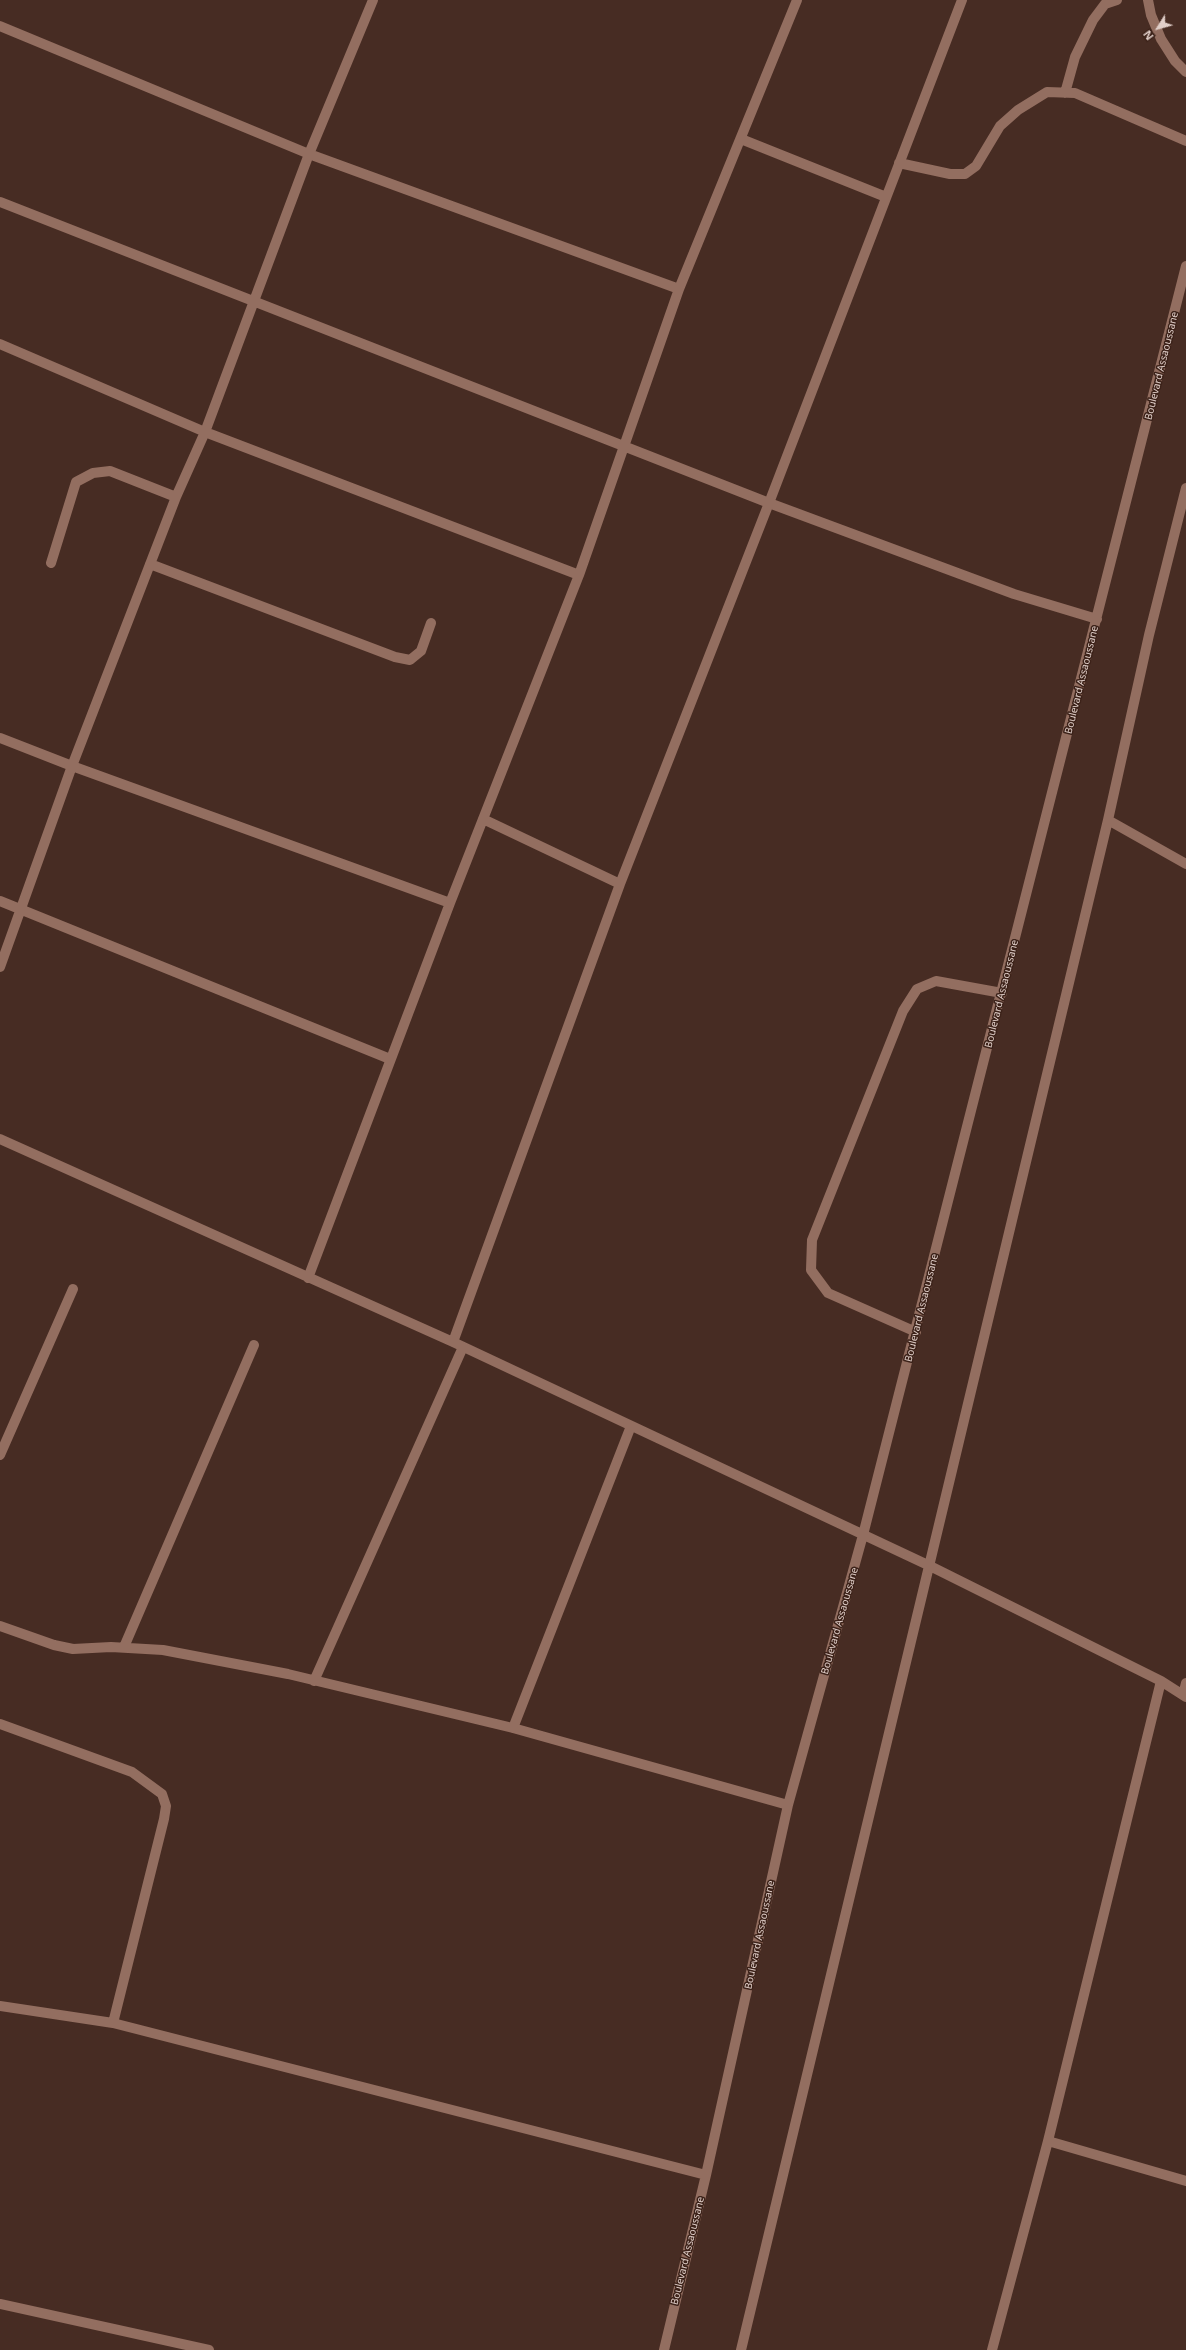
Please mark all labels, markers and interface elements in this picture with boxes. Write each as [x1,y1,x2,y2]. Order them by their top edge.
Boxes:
north arrow [1138,8,1178,48]
text: N [1139,27,1157,44]
street label: Boulevard Assaoussane [1143,311,1181,421]
street label: Boulevard Assaoussane [1063,625,1101,735]
street label: Boulevard Assaoussane [983,939,1021,1049]
street label: Boulevard Assaoussane [903,1253,941,1363]
street label: Boulevard Assaoussane [819,1566,861,1676]
street label: Boulevard Assaoussane [743,1879,777,1991]
street label: Boulevard Assaoussane [669,2196,707,2306]

